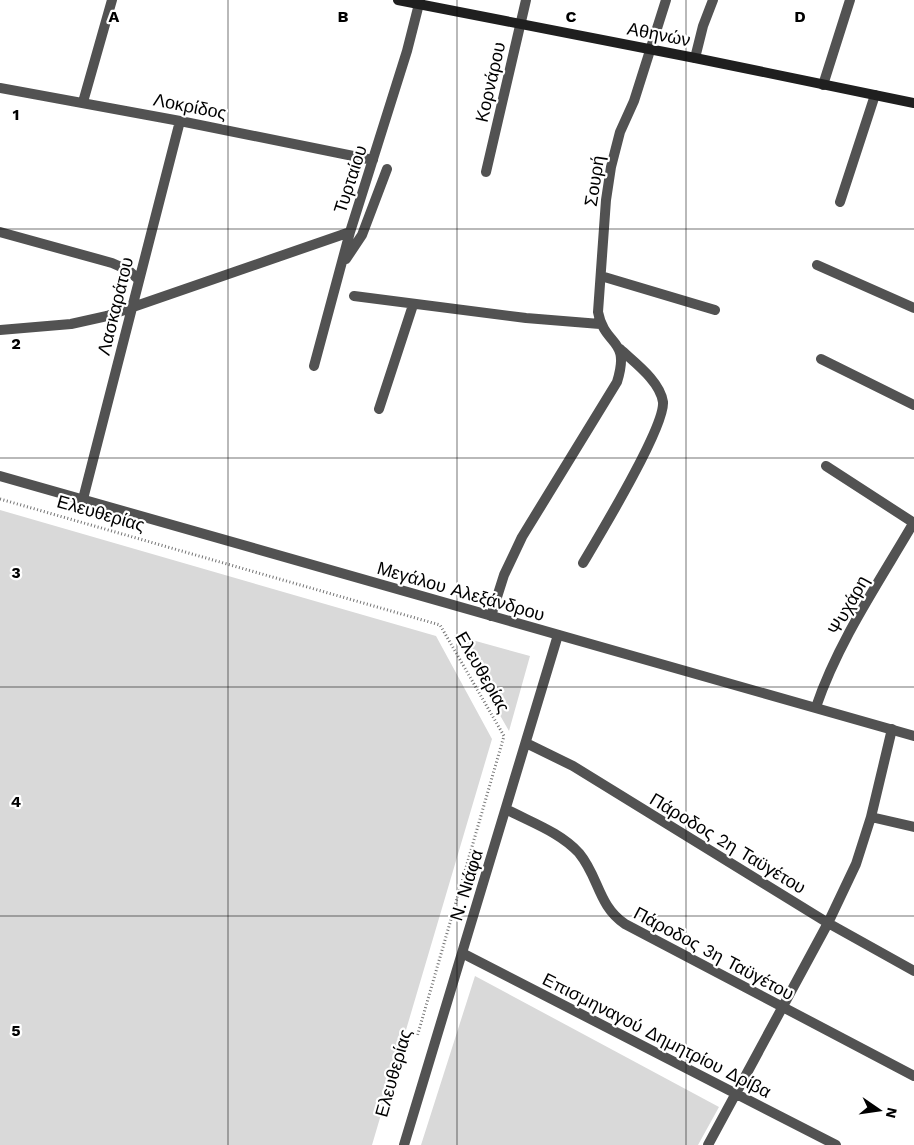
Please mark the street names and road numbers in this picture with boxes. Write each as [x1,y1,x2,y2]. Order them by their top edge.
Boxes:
street label: Αθηνών [626,18,692,50]
street label: Κορνάρου [471,40,509,124]
street label: Λοκρίδος [152,89,229,123]
street label: Τυρταίου [329,142,371,216]
street label: Σουρή [580,154,608,208]
street label: Λασκαράτου [93,255,137,357]
street label: Ελευθερίας [55,490,148,536]
street label: Μεγάλου Αλεξάνδρου [375,557,547,625]
street label: Ψυχάρη [823,572,873,638]
street label: Ελευθερίας [451,628,515,717]
street label: Πάροδος 2η Ταϋγέτου [646,788,810,898]
street label: Ν. Νιάφα [445,847,487,923]
street label: Πάροδος 3η Ταϋγέτου [630,902,798,1004]
street label: Επισμηναγού Δημητρίου Δρίβα [539,968,775,1102]
street label: Ελευθερίας [370,1026,416,1119]

